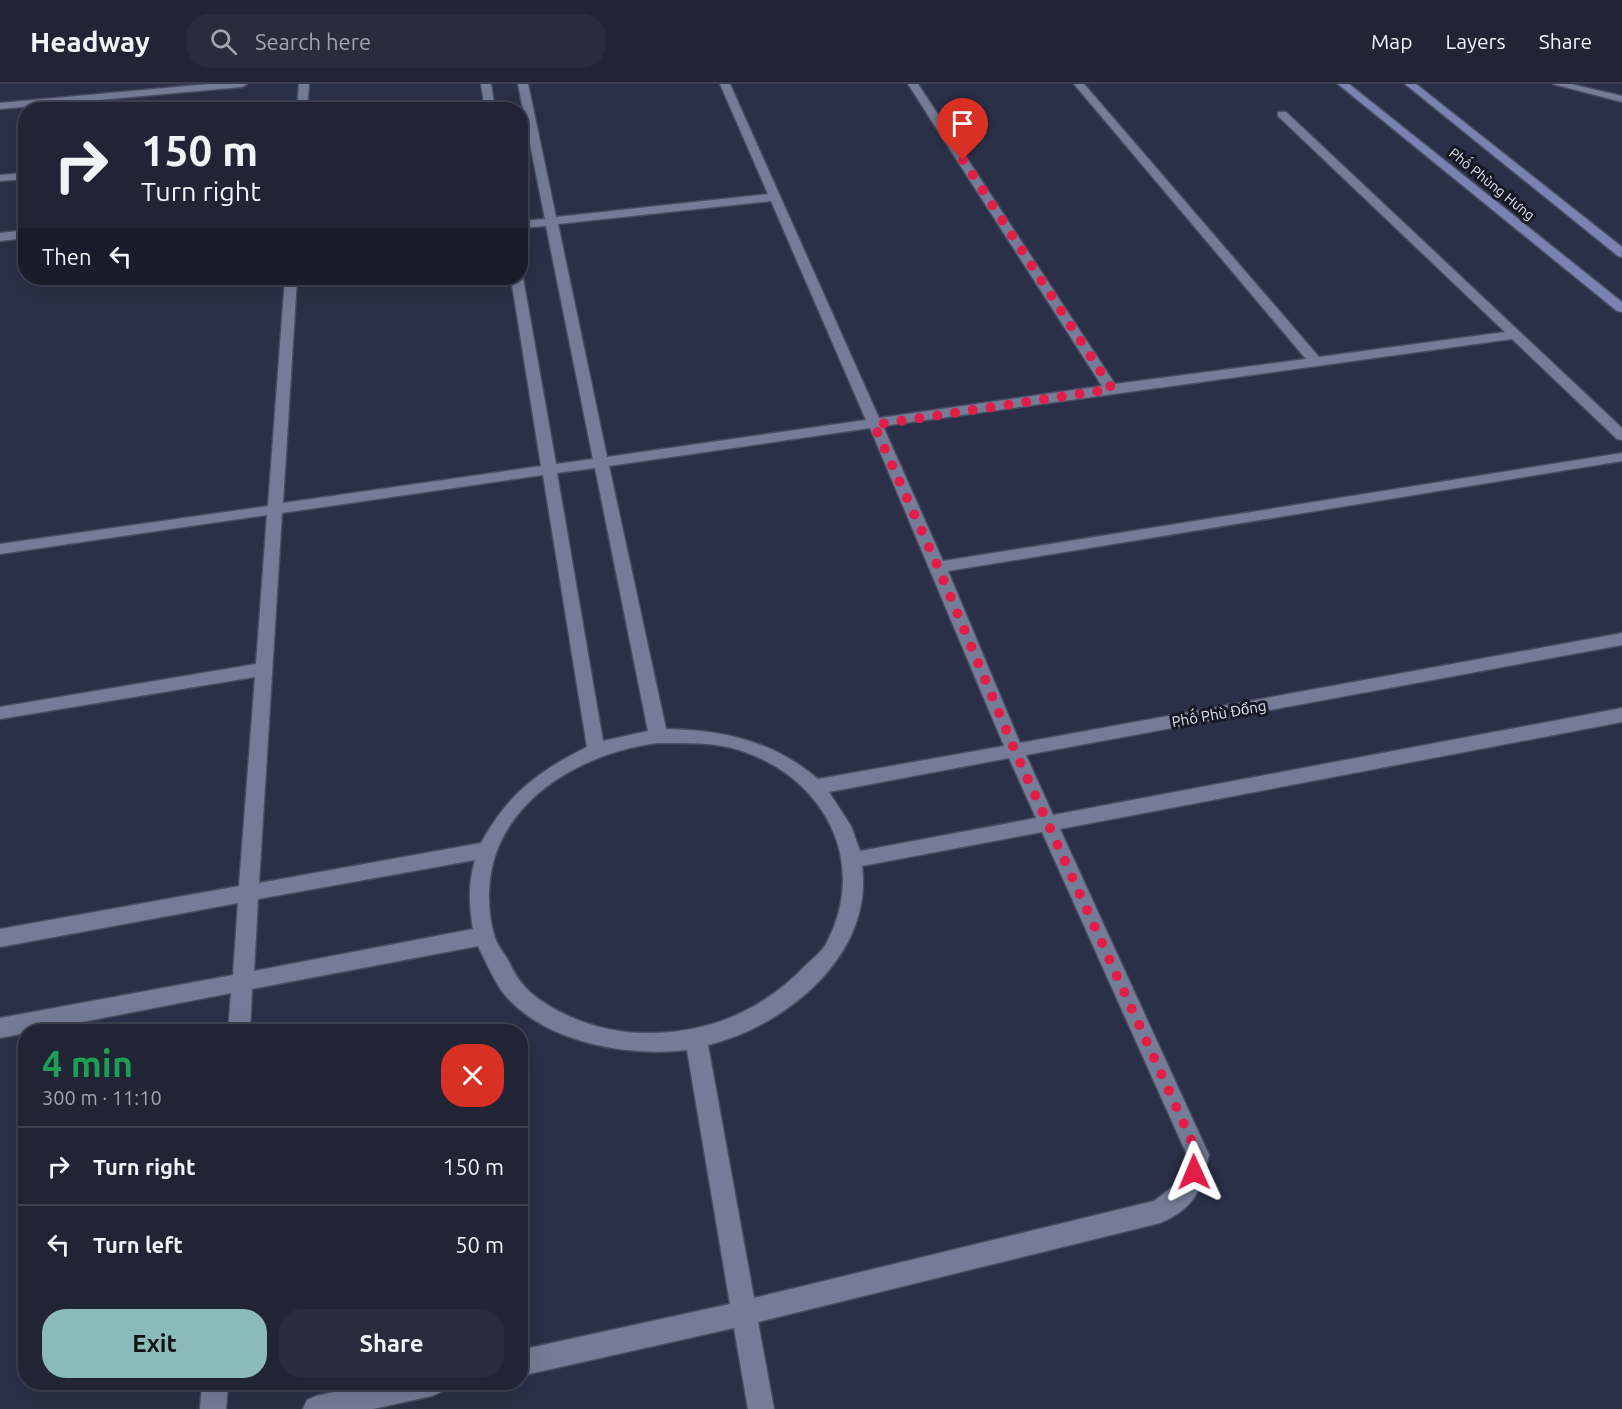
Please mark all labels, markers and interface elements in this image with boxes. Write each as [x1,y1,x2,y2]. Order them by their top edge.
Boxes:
search box [186,14,606,68]
icon: search [207,25,240,58]
text: Headway [30,26,150,57]
text: Search here [255,29,371,54]
text: Map [1371,29,1412,53]
text: Layers [1445,29,1506,53]
text: Share [1539,29,1592,53]
pin [937,98,988,160]
icon: arrive [946,107,979,140]
icon: right [42,126,120,204]
text: 150 m [141,127,258,174]
street label: Phố Phùng Hưng [1446,143,1540,223]
text: Turn right [141,176,261,206]
icon: left [104,240,137,273]
text: Then [42,244,92,269]
street label: Phố Phù Đổng [1170,695,1267,730]
text: 4 min [42,1043,133,1084]
button: close [441,1044,504,1107]
text: 300 m · 11:10 [42,1086,162,1109]
position arrow [1162,1140,1226,1204]
icon: right [42,1150,75,1183]
text: Turn right [93,1154,195,1179]
text: 150 m [443,1154,504,1179]
icon: left [42,1228,75,1261]
text: Turn left [93,1232,183,1257]
text: 50 m [455,1232,504,1257]
button: Exit [42,1309,267,1378]
button: Share [279,1309,504,1378]

